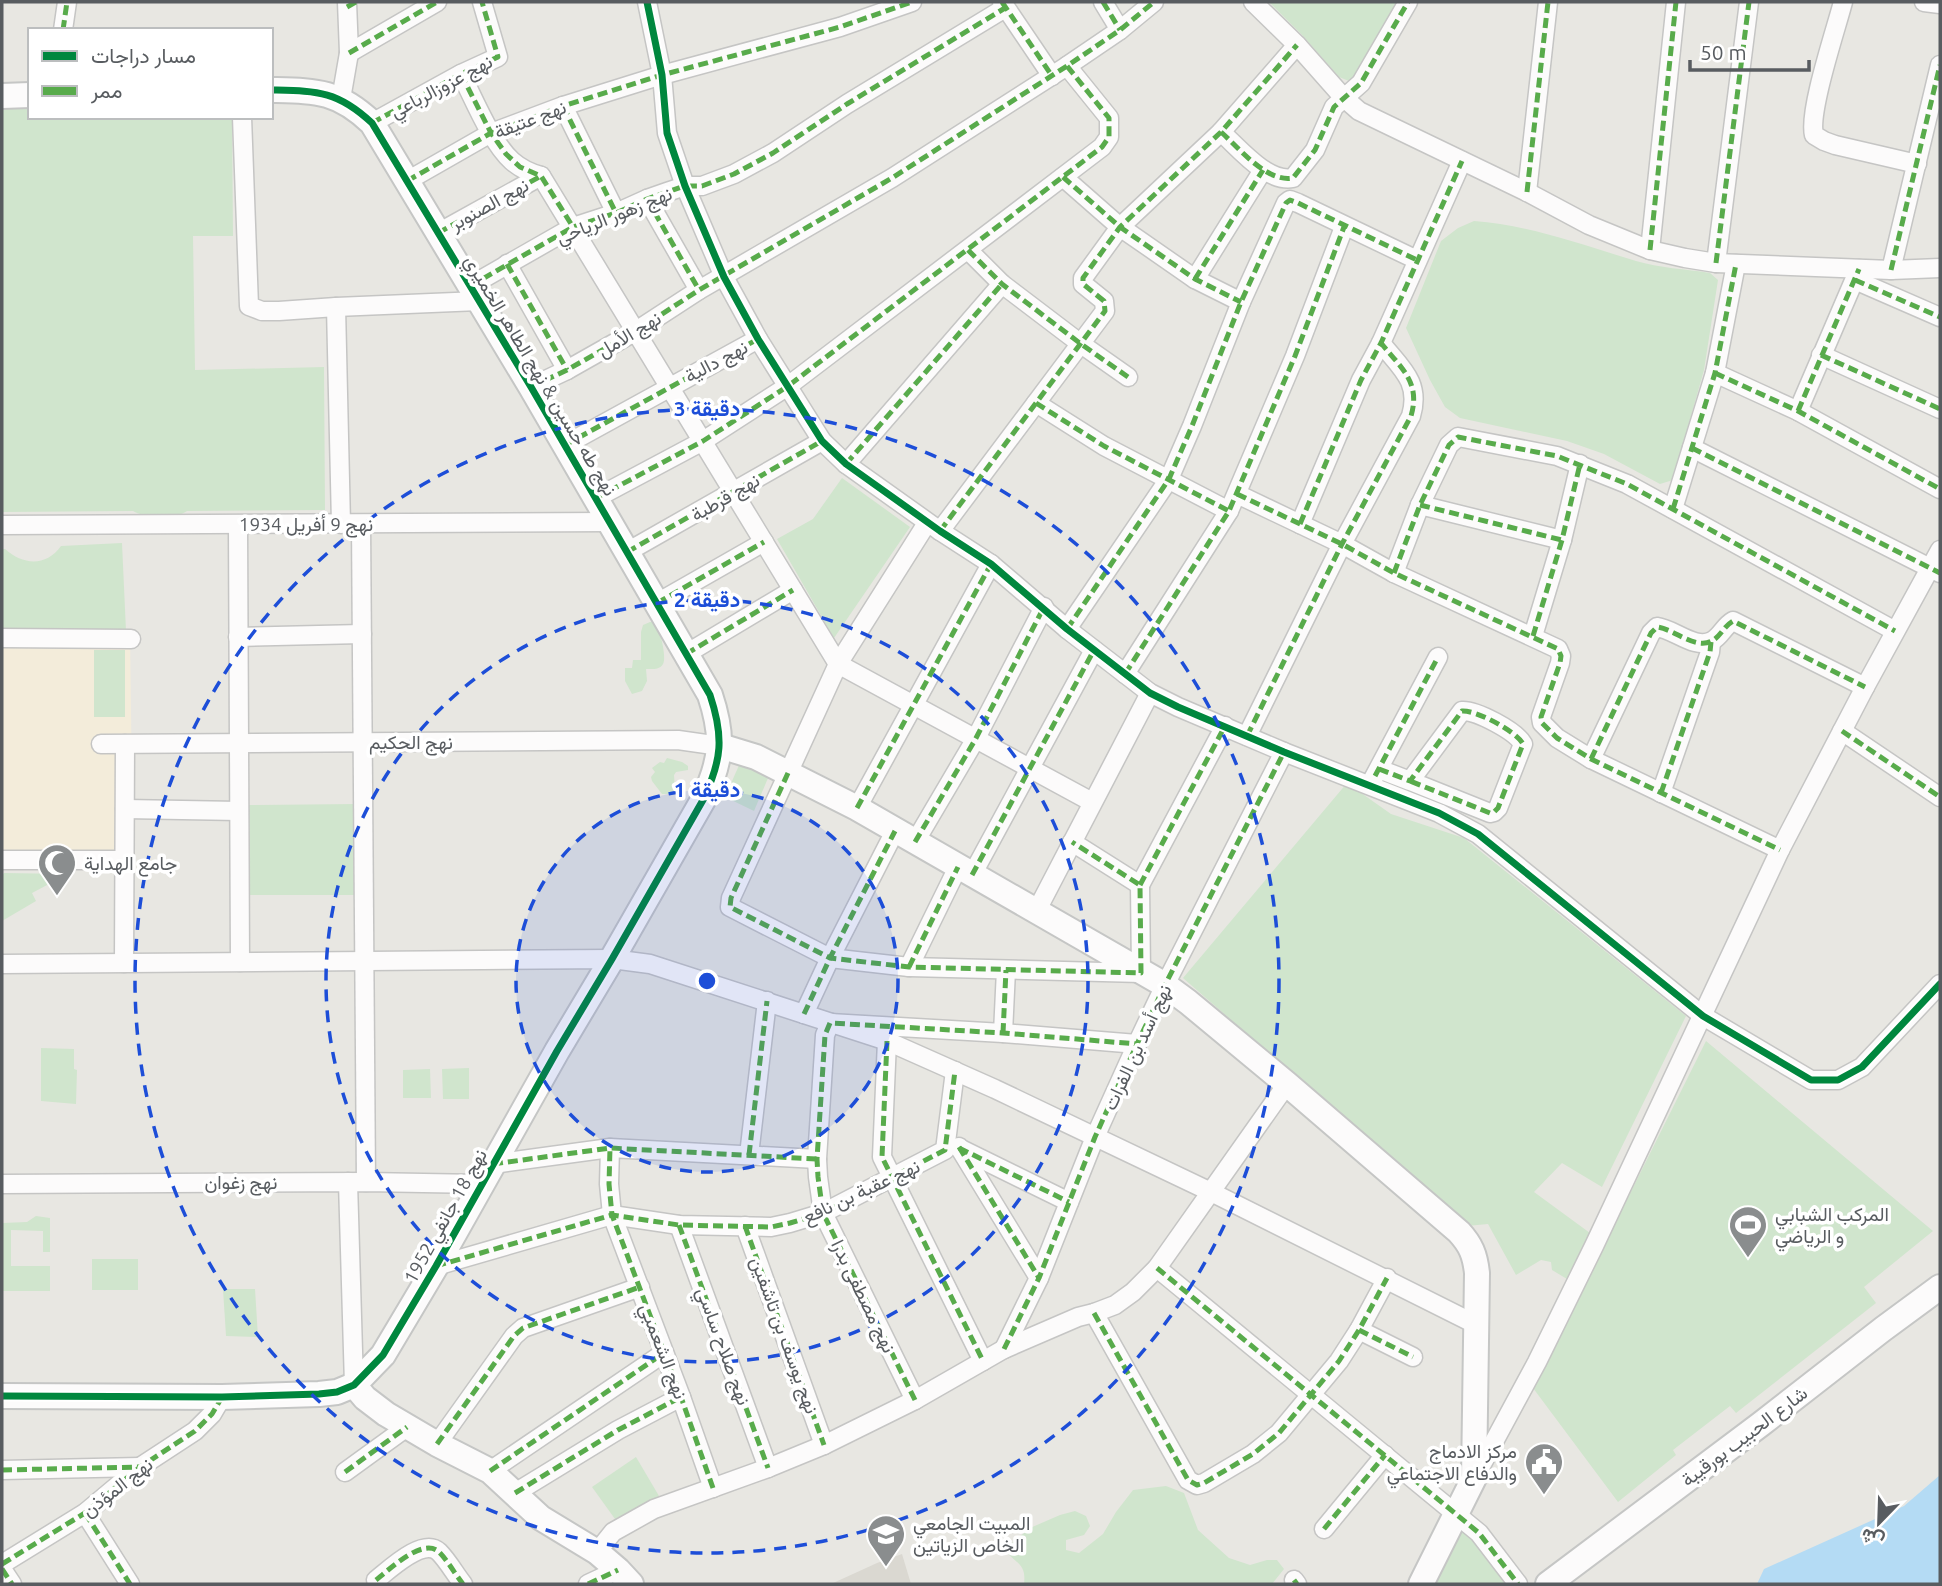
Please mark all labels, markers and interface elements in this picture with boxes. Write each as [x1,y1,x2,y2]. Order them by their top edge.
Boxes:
legend [28,28,273,119]
scale bar [1690,28,1809,72]
text: 50 m [1700,40,1747,64]
text: مسار دراجات [91,43,196,69]
street label: نهج عزوزالرباعي [386,50,498,127]
text: ممر [90,78,122,104]
street label: نهج عتيقة [491,95,570,146]
street label: نهج الصنوبر [445,173,534,238]
street label: نهج زهور الرياحي [553,182,677,253]
street label: نهج طه حسين & نهج الطاهر الخميري [456,251,622,502]
street label: نهج الأمل [593,306,666,364]
street label: نهج دالية [681,335,753,389]
text: 3 دقيقة [674,396,740,421]
street label: نهج قرطبة [687,469,765,528]
street label: نهج 9 أفريل 1934 [239,513,373,538]
text: 2 دقيقة [674,587,740,612]
street label: نهج الحكيم [369,731,453,756]
text: 1 دقيقة [674,777,740,802]
mosque icon: جامع الهداية [36,842,78,897]
place label: جامع الهداية [84,852,177,877]
centre of rings [695,969,719,993]
street label: نهج أسد بن الفرات [1098,981,1178,1115]
street label: نهج 18 جانفي 1952 [399,1145,495,1289]
street label: نهج عقبة بن نافع [799,1154,924,1230]
street label: نهج زغوان [205,1171,277,1196]
place label: المركب الشبابي و الرياضي [1775,1203,1889,1252]
sports icon: المركب الشبابي و الرياضي [1727,1204,1769,1259]
street label: نهج مصطفى بدرا [824,1236,901,1357]
street label: نهج يوسف بن تاشفين [744,1254,824,1417]
street label: نهج صلاح ساسي [688,1284,756,1410]
street label: نهج الشعمبي [631,1300,692,1404]
street label: شارع الحبيب بورقيبة [1677,1381,1813,1492]
place label: مركز الادماج والدفاع الاجتماعي [1387,1440,1517,1489]
public building icon: مركز الادماج والدفاع الاجتماعي [1523,1441,1565,1496]
street label: نهج المؤذن [77,1453,159,1524]
north arrow [1844,1488,1914,1558]
place label: المبيت الجامعي الخاص الزياتين [913,1512,1030,1557]
school or university icon: المبيت الجامعي الخاص الزياتين [865,1513,907,1568]
text: ش [1857,1523,1888,1553]

